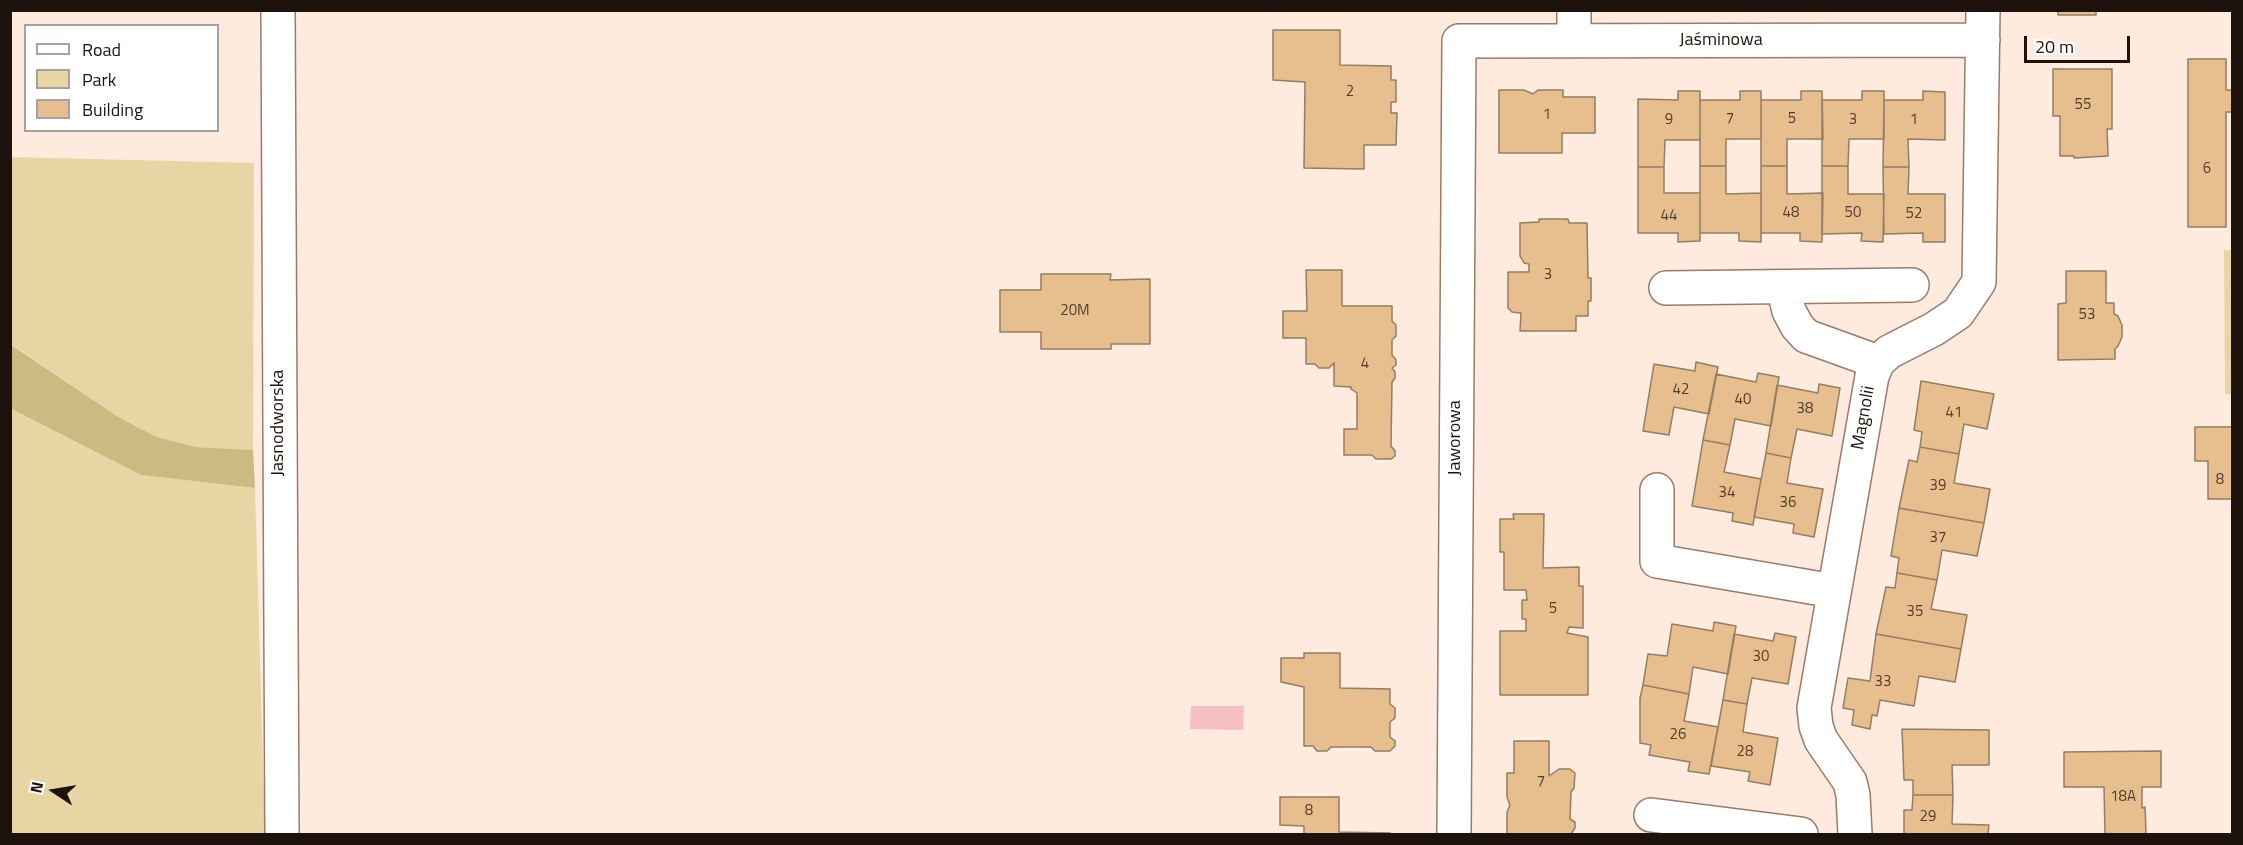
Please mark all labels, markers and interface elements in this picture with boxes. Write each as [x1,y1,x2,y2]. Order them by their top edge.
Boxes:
legend [24,24,219,132]
scale bar [2027,24,2134,62]
street label: Jaśminowa [1679,30,1763,52]
text: 20 m [2035,33,2074,60]
text: Road [82,36,121,63]
text: Park [82,66,116,93]
house number: 2 [1346,83,1354,101]
text: Building [82,96,143,123]
house number: 55 [2075,96,2091,114]
house number: 1 [1543,106,1551,124]
house number: 7 [1726,110,1734,128]
house number: 5 [1788,110,1796,128]
house number: 9 [1665,111,1673,129]
house number: 3 [1849,111,1857,129]
house number: 1 [1910,111,1918,129]
house number: 6 [2203,160,2211,178]
house number: 48 [1783,204,1799,222]
house number: 50 [1845,204,1861,222]
house number: 52 [1906,205,1922,223]
house number: 44 [1661,207,1677,225]
house number: 3 [1544,266,1552,284]
house number: 20M [1060,302,1090,320]
house number: 53 [2079,306,2095,324]
house number: 4 [1361,355,1369,373]
street label: Jasnodworska [268,370,290,476]
house number: 42 [1673,381,1689,399]
street label: Magnolii [1848,384,1880,452]
house number: 40 [1735,391,1751,409]
street label: Jaworowa [1445,400,1467,476]
house number: 38 [1797,400,1813,418]
house number: 41 [1946,404,1962,422]
house number: 8 [2216,471,2224,489]
house number: 39 [1930,477,1946,495]
house number: 34 [1719,484,1735,502]
house number: 36 [1780,494,1796,512]
house number: 37 [1930,529,1946,547]
house number: 5 [1549,600,1557,618]
house number: 35 [1907,603,1923,621]
house number: 30 [1753,648,1769,666]
house number: 33 [1875,673,1891,691]
house number: 26 [1670,726,1686,744]
house number: 28 [1737,743,1753,761]
north arrow [24,761,84,821]
house number: 7 [1537,773,1545,791]
text: N [24,779,49,795]
house number: 18A [2110,788,2136,806]
house number: 8 [1305,802,1313,820]
house number: 29 [1920,808,1936,826]

